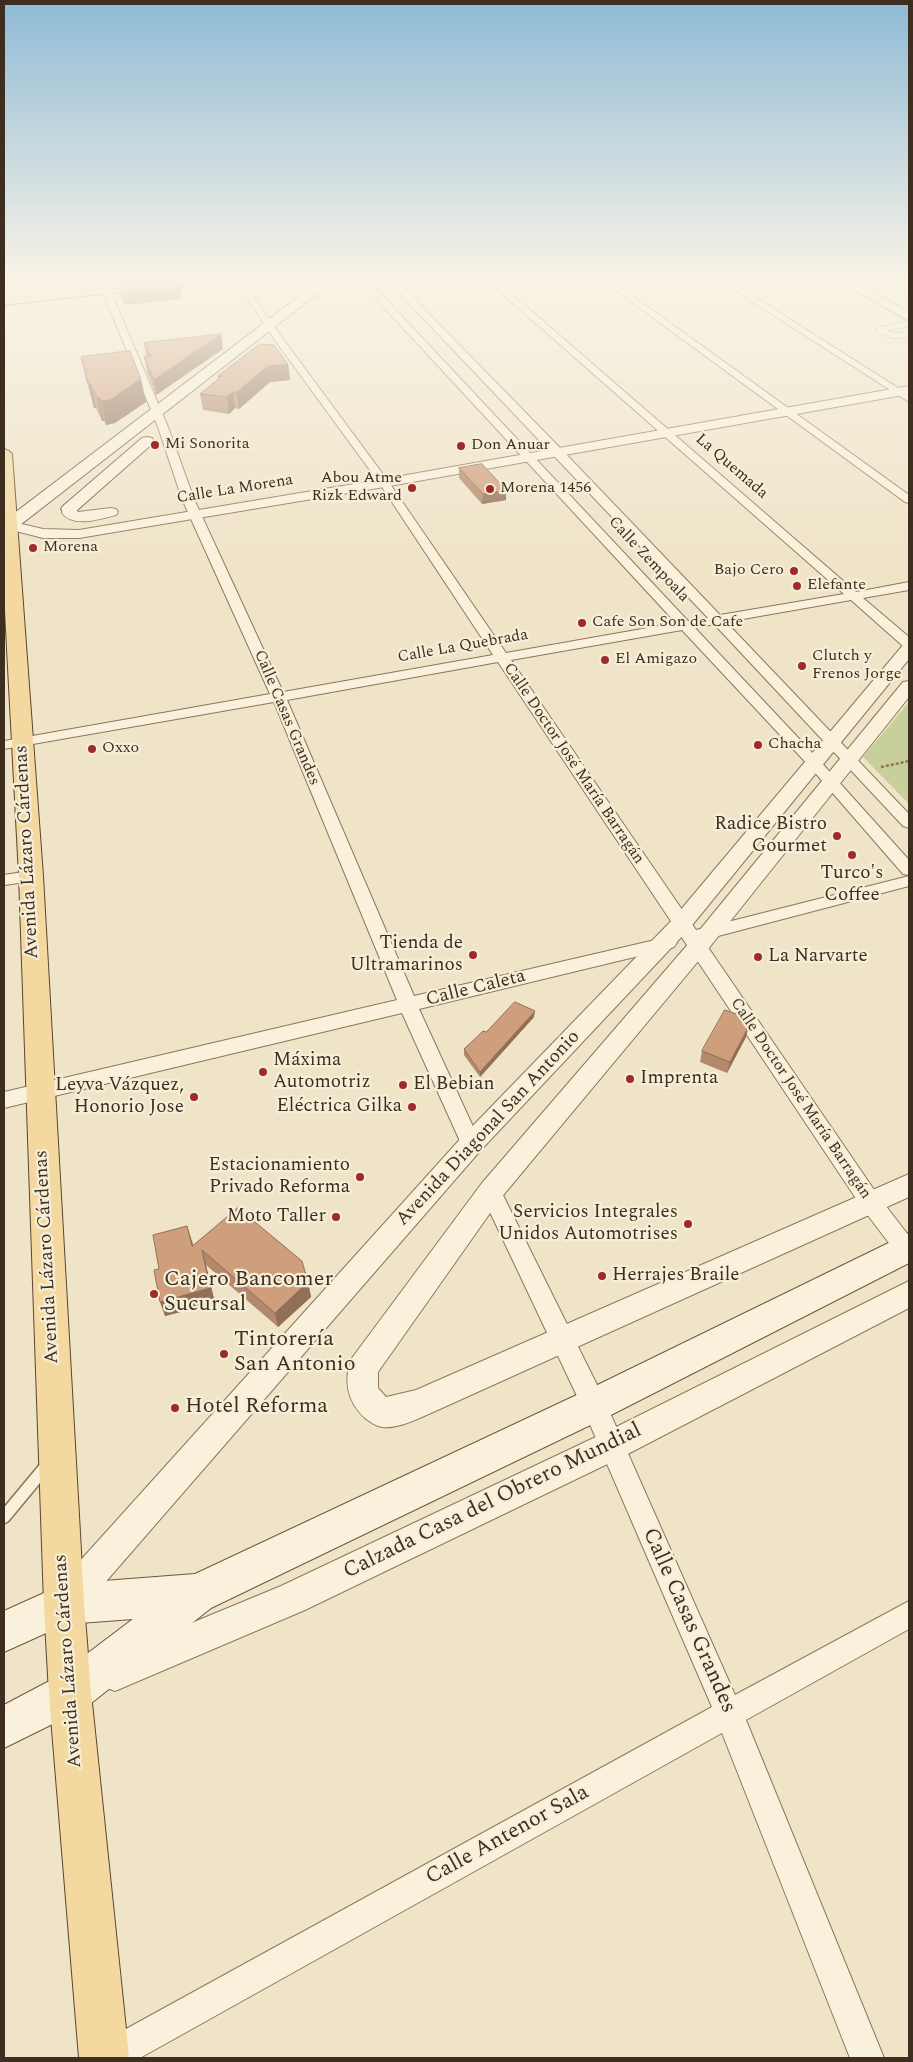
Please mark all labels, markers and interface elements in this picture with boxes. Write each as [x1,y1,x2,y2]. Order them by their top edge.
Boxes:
street label: La Quemada [691,430,771,504]
place label: Mi Sonorita [165,435,250,455]
place label: Don Anuar [471,436,550,456]
marker: Mi Sonorita [149,439,161,451]
marker: Don Anuar [455,440,467,452]
place label: Abou Atme Rizk Edward [311,469,402,507]
street label: Calle La Morena [175,471,295,509]
place label: Morena 1456 [500,479,591,499]
marker: Abou Atme Rizk Edward [406,482,418,494]
marker: Morena 1456 [484,483,496,495]
street label: Calle Zempoala [603,513,693,607]
place label: Morena [43,538,98,558]
marker: Morena [27,542,39,554]
place label: Bajo Cero [714,561,784,581]
marker: Bajo Cero [788,565,800,577]
place label: Elefante [807,576,866,596]
marker: Elefante [791,580,803,592]
place label: Cafe Son Son de Cafe [592,613,743,633]
marker: Cafe Son Son de Cafe [576,617,588,629]
street label: Calle La Quebrada [396,626,530,668]
street label: Calle Casas Grandes [249,647,323,789]
place label: Clutch y Frenos Jorge [812,647,902,685]
place label: El Amigazo [615,650,697,670]
marker: El Amigazo [599,654,611,666]
street label: Calle Doctor José María Barragán [498,660,648,868]
marker: Clutch y Frenos Jorge [796,660,808,672]
place label: Chacha [768,735,821,755]
place label: Oxxo [102,739,139,759]
marker: Chacha [752,739,764,751]
marker: Oxxo [86,743,98,755]
street label: Avenida Lázaro Cárdenas [11,744,45,960]
place label: Radice Bistro Gourmet [714,814,827,858]
marker: Radice Bistro Gourmet [831,830,843,842]
marker: Turco's Coffee [846,849,858,861]
place label: Turco's Coffee [820,863,884,907]
place label: Tienda de Ultramarinos [350,933,463,977]
place label: La Narvarte [768,946,868,968]
marker: Tienda de Ultramarinos [467,949,479,961]
marker: La Narvarte [752,951,764,963]
street label: Calle Caleta [424,966,528,1012]
street label: Calle Doctor José María Barragán [725,995,875,1203]
street label: Avenida Diagonal San Antonio [392,1026,586,1232]
place label: Máxima Automotriz [273,1050,371,1094]
marker: Máxima Automotriz [257,1066,269,1078]
place label: Imprenta [640,1068,718,1090]
marker: Imprenta [624,1073,636,1085]
place label: El Bebian [413,1074,495,1096]
place label: Leyva Vázquez, Honorio Jose [55,1075,184,1119]
marker: El Bebian [397,1079,409,1091]
marker: Leyva Vázquez, Honorio Jose [188,1091,200,1103]
place label: Eléctrica Gilka [276,1096,402,1118]
marker: Eléctrica Gilka [406,1101,418,1113]
street label: Avenida Lázaro Cárdenas [31,1149,65,1365]
place label: Estacionamiento Privado Reforma [209,1155,350,1199]
marker: Estacionamiento Privado Reforma [354,1171,366,1183]
place label: Servicios Integrales Unidos Automotrises [498,1202,678,1246]
place label: Moto Taller [227,1206,326,1228]
marker: Moto Taller [330,1211,342,1223]
marker: Servicios Integrales Unidos Automotrises [682,1218,694,1230]
place label: Herrajes Braile [612,1265,740,1287]
place label: Cajero Bancomer Sucursal [164,1268,333,1320]
marker: Herrajes Braile [596,1270,608,1282]
marker: Cajero Bancomer Sucursal [148,1288,160,1300]
place label: Tintorería San Antonio [234,1328,356,1380]
marker: Tintorería San Antonio [218,1348,230,1360]
place label: Hotel Reforma [185,1395,328,1421]
marker: Hotel Reforma [169,1402,181,1414]
street label: Calzada Casa del Obrero Mundial [340,1418,646,1586]
street label: Calle Casas Grandes [635,1524,741,1718]
street label: Avenida Lázaro Cárdenas [50,1553,88,1769]
street label: Calle Antenor Sala [422,1780,594,1892]

